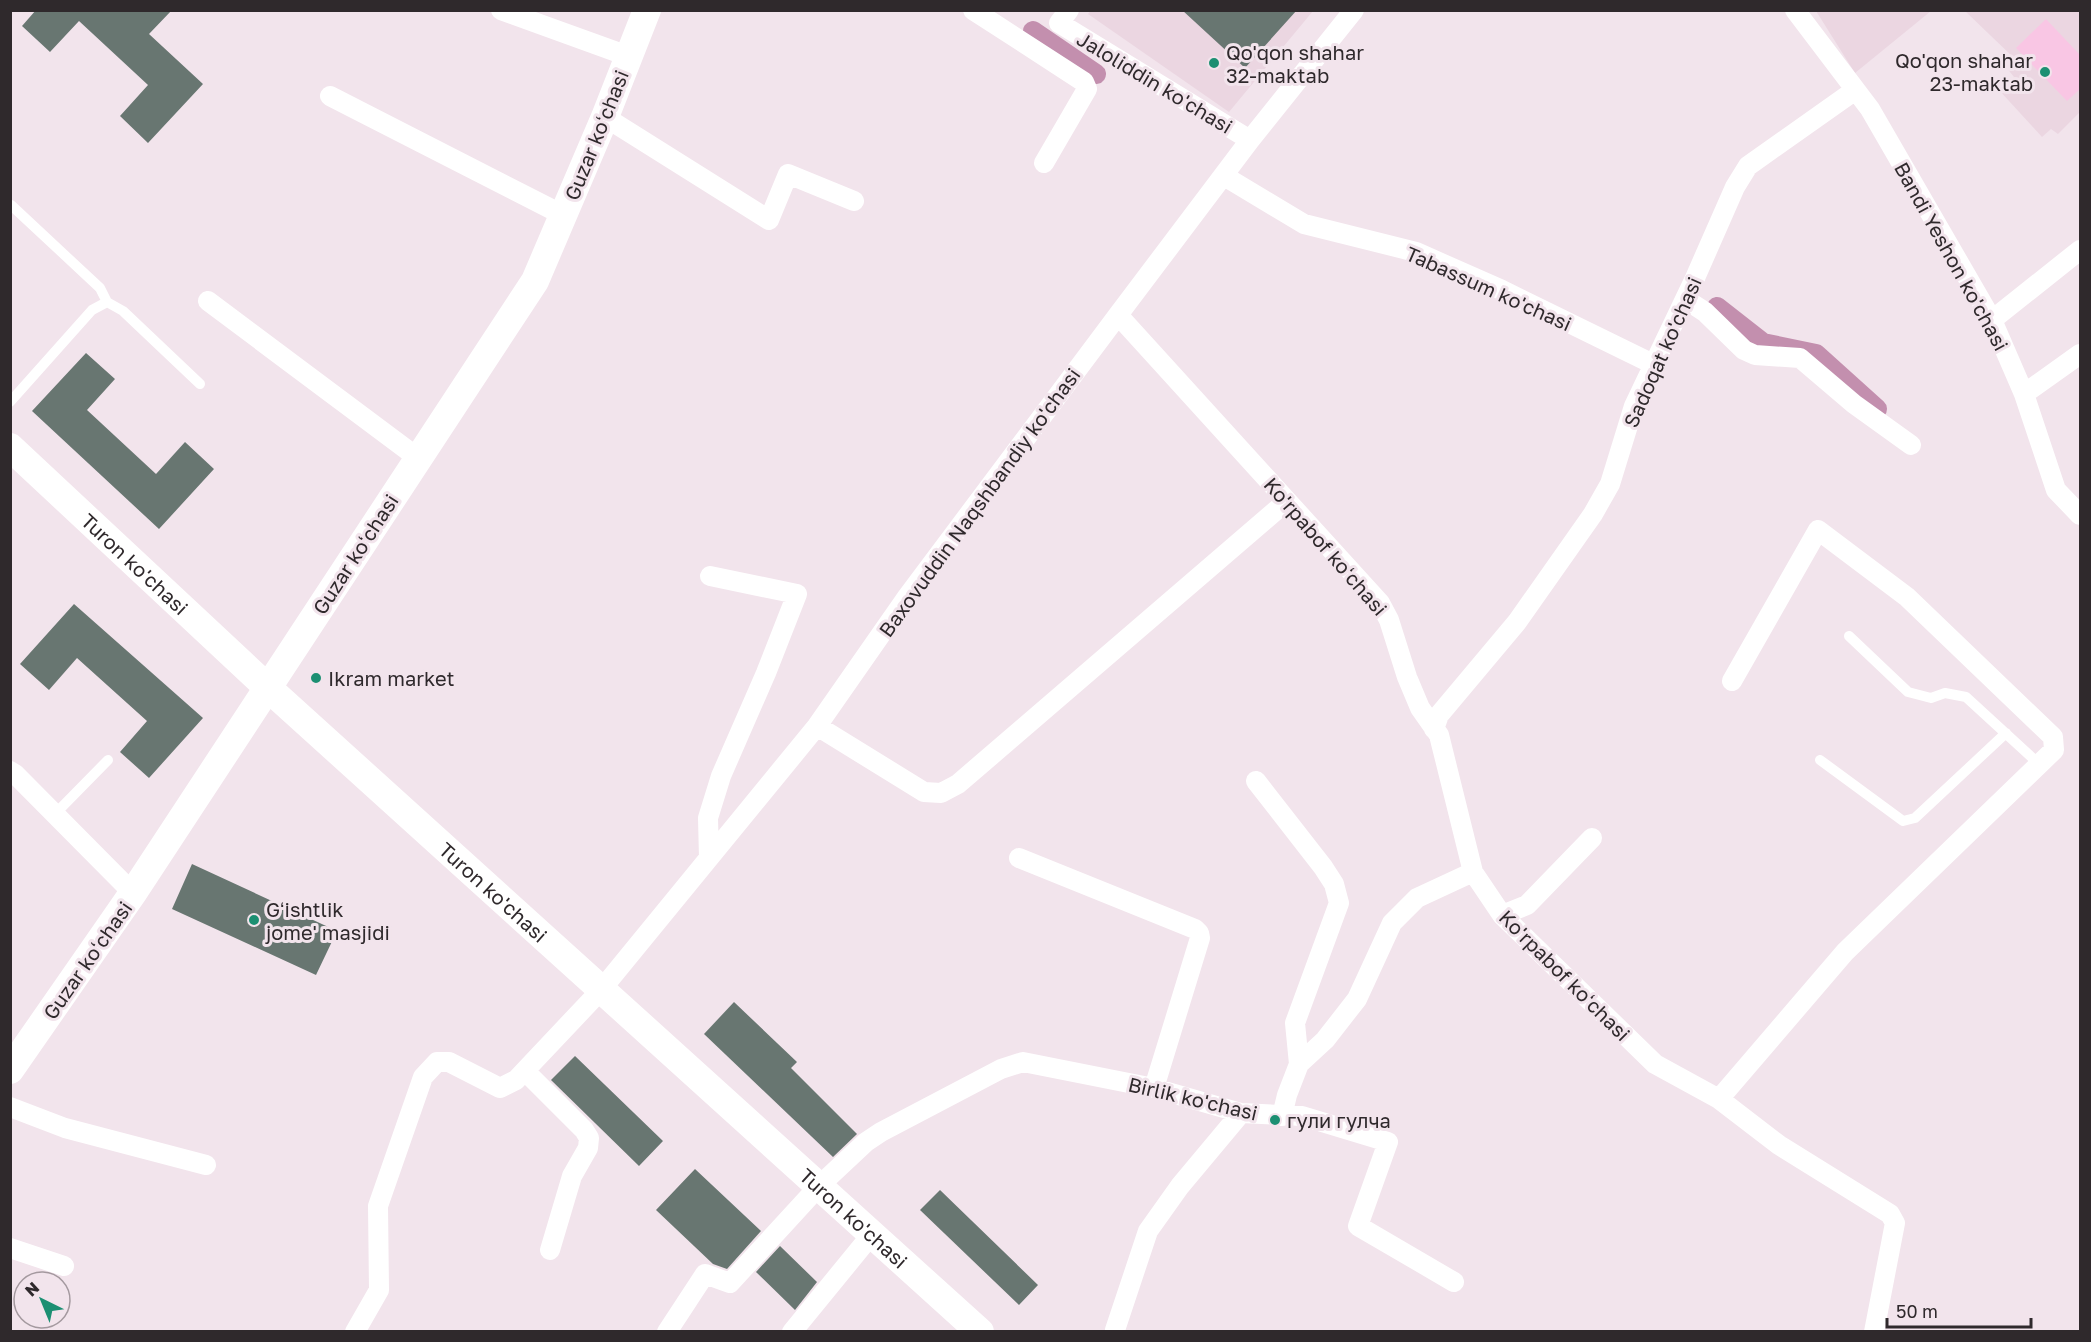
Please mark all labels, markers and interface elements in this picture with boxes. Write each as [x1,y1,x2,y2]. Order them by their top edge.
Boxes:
street label: Jaloliddin ko'chasi [1073,26,1237,138]
place label: Qo'qon shahar 32-maktab [1226,40,1364,87]
place label: Qo'qon shahar 23-maktab [1895,48,2033,95]
marker: Qo'qon shahar 32-maktab [1207,56,1221,70]
marker: Qo'qon shahar 23-maktab [2038,65,2052,79]
street label: Guzar koʻchasi [559,66,633,204]
street label: Bandi Yeshon ko'chasi [1890,157,2014,355]
street label: Tabassum ko'chasi [1402,241,1576,335]
street label: Sadoqat ko'chasi [1618,273,1706,431]
street label: Baxovuddin Naqshbandiy ko'chasi [873,363,1085,641]
street label: Ko'rpabof koʻchasi [1259,472,1393,620]
street label: Guzar koʻchasi [307,489,403,619]
street label: Turon ko'chasi [77,508,193,619]
place label: Ikram market [328,666,454,690]
marker: Ikram market [309,671,323,685]
street label: Turon ko'chasi [435,837,552,947]
street label: Guzar koʻchasi [38,896,136,1024]
place label: Gʻishtlik jome' masjidi [265,897,390,944]
street label: Ko'rpabof koʻchasi [1495,905,1635,1045]
marker: Gʻishtlik jome' masjidi [247,913,261,927]
street label: Birlik ko'chasi [1126,1071,1260,1125]
place label: гули гулча [1287,1108,1391,1132]
marker: гули гулча [1268,1113,1282,1127]
street label: Turon ko'chasi [795,1163,913,1273]
north arrow [12,1270,72,1330]
text: N [20,1278,43,1300]
scale bar [1887,1291,2031,1329]
text: 50 m [1896,1300,1938,1322]

